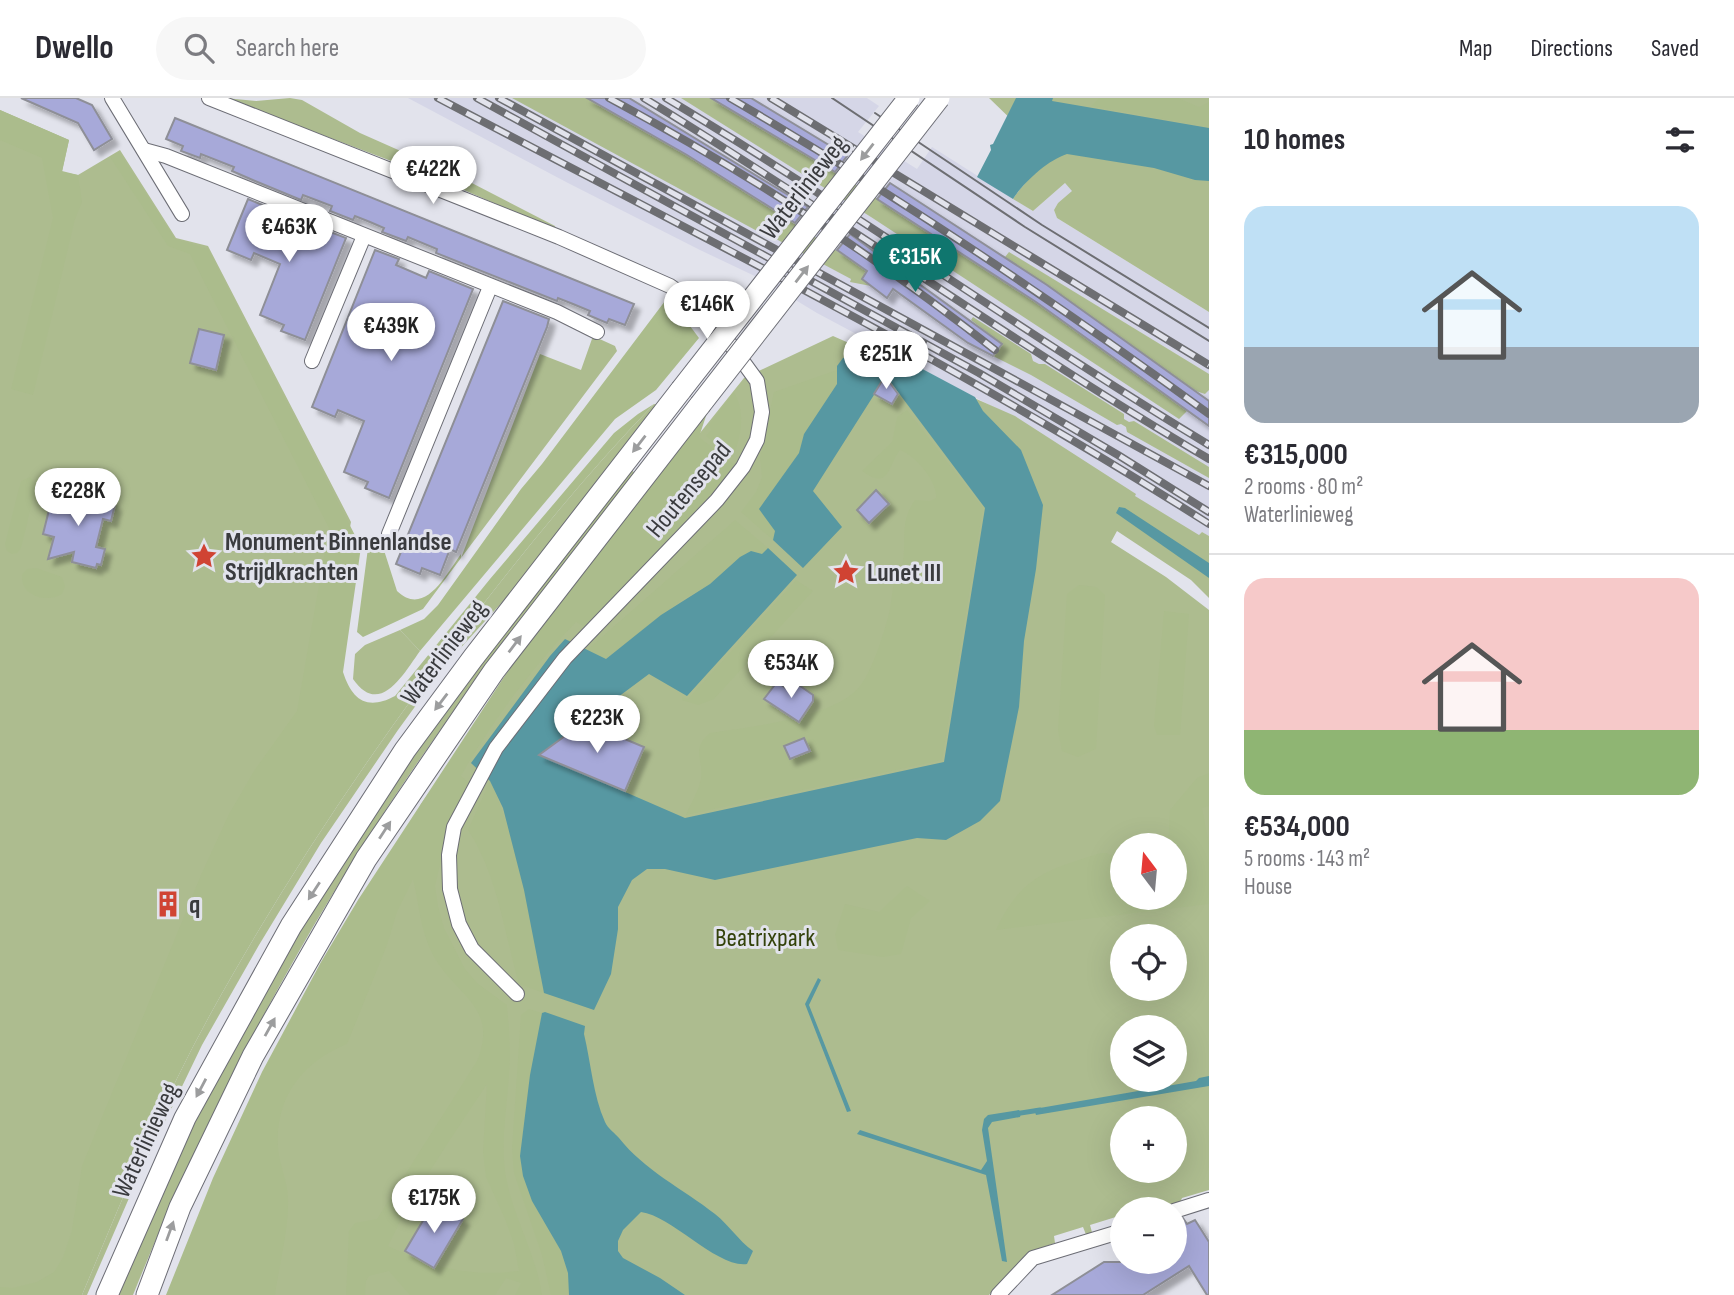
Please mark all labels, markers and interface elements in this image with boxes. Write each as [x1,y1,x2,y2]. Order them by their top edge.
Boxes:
search box [156,17,646,80]
text: Dwello [35,28,114,68]
icon: search [180,29,218,67]
text: Search here [236,33,339,64]
text: Map [1459,34,1492,63]
text: Directions [1530,34,1613,63]
text: Saved [1651,34,1699,63]
icon: filters [1661,121,1699,159]
text: 10 homes [1244,122,1345,158]
street label: Waterlinieweg [754,130,854,246]
one-way arrow [859,142,874,160]
pin: €422K [384,146,482,206]
text: €422K [406,155,460,183]
pin: €463K [240,204,338,264]
text: €463K [261,213,317,241]
pin: €315K [866,234,964,294]
text: €315K [889,243,941,271]
icon: home [1409,252,1535,378]
one-way arrow [794,265,809,283]
pin: €146K [658,282,756,341]
text: €146K [680,290,734,318]
pin: €439K [342,303,440,363]
text: €439K [363,312,419,340]
pin: €251K [837,331,935,391]
text: €251K [860,340,912,368]
one-way arrow [631,434,646,452]
street label: Houtensepad [640,436,738,544]
text: €315,000 [1244,437,1348,473]
pin: €228K [29,468,127,528]
text: 2 rooms · 80 m² [1244,473,1363,501]
text: €228K [51,477,105,505]
text: Waterlinieweg [1244,501,1353,529]
place label: Monument Binnenlandse Strijdkrachten [225,527,452,588]
place icon: Monument Binnenlandse Strijdkrachten [189,541,219,571]
place icon: Lunet III [831,557,861,587]
place label: Lunet III [867,558,941,589]
street label: Waterlinieweg [395,594,494,712]
icon: home [1409,624,1535,750]
one-way arrow [507,635,522,653]
pin: €534K [742,640,840,700]
text: €534K [764,649,818,677]
one-way arrow [434,693,448,711]
pin: €223K [548,696,646,755]
text: €223K [570,704,624,732]
text: €534,000 [1244,809,1350,845]
one-way arrow [378,821,391,840]
north arrow [1110,833,1186,910]
map controls [1110,833,1187,1274]
text: 5 rooms · 143 m² [1244,845,1370,873]
text: House [1244,873,1292,901]
one-way arrow [308,881,321,901]
building icon: q [153,889,183,919]
place label: q [189,890,200,921]
park label: Beatrixpark [715,923,815,954]
button: locate [1110,924,1187,1001]
button: layers [1110,1015,1187,1092]
one-way arrow [264,1017,276,1036]
street label: Waterlinieweg [106,1078,187,1203]
one-way arrow [195,1078,207,1098]
button: + [1110,1106,1187,1183]
pin: €175K [385,1176,483,1235]
text: €175K [408,1184,460,1212]
button: − [1110,1197,1187,1274]
one-way arrow [165,1221,176,1242]

